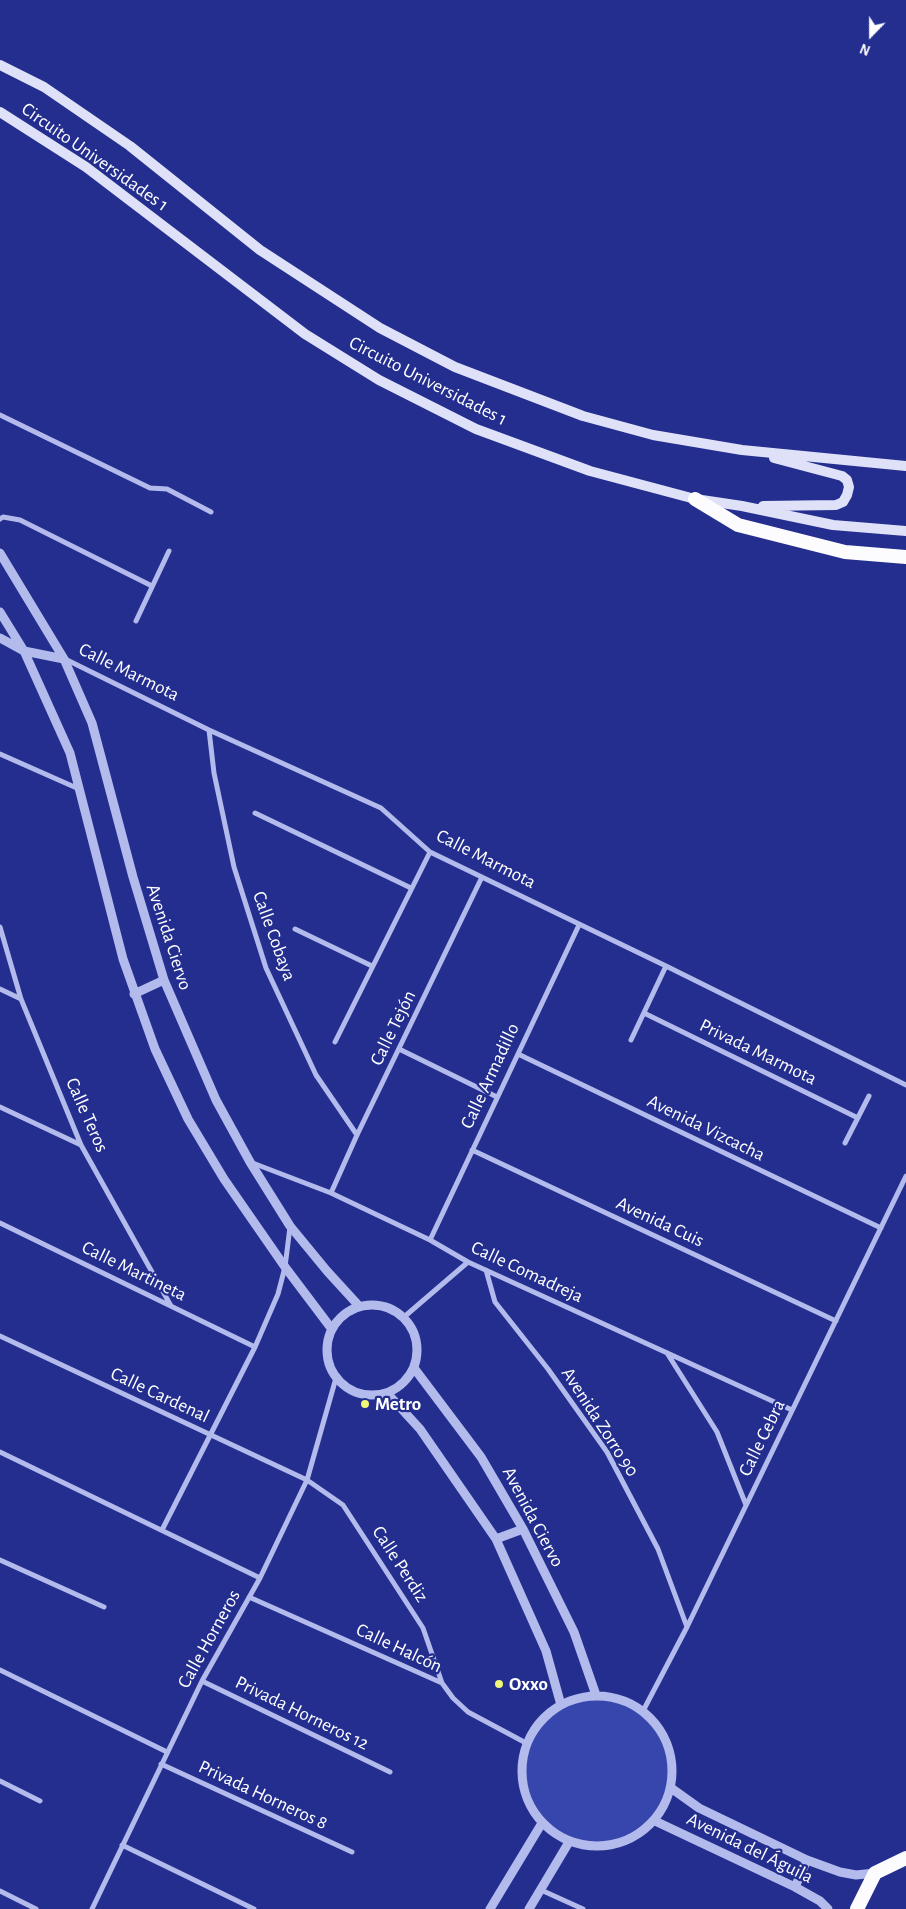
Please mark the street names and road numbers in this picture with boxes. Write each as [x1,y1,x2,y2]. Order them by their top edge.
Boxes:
street label: Circuito Universidades 1 [17,98,173,216]
street label: Circuito Universidades 1 [345,331,511,431]
street label: Calle Marmota [75,638,183,706]
street label: Calle Marmota [432,824,540,894]
street label: Avenida Ciervo [141,881,197,993]
street label: Calle Cobaya [247,888,301,984]
street label: Calle Tejón [365,987,421,1069]
street label: Privada Marmota [696,1014,820,1090]
street label: Calle Armadillo [456,1020,524,1132]
street label: Calle Teros [60,1074,114,1156]
street label: Avenida Vizcacha [643,1090,769,1166]
street label: Avenida Cuis [612,1192,708,1252]
street label: Calle Martineta [78,1236,190,1306]
street label: Calle Comadreja [467,1236,587,1308]
street label: Calle Cardenal [107,1362,213,1428]
street label: Avenida Zorro 90 [556,1363,644,1481]
street label: Calle Cebra [734,1396,790,1480]
street label: Avenida Ciervo [497,1463,569,1571]
street label: Calle Perdiz [367,1522,433,1606]
street label: Calle Horneros [173,1586,245,1692]
street label: Calle Halcón [352,1618,446,1678]
street label: Privada Horneros 12 [231,1671,373,1755]
street label: Privada Horneros 8 [195,1755,331,1835]
street label: Avenida del Águila [683,1808,817,1888]

